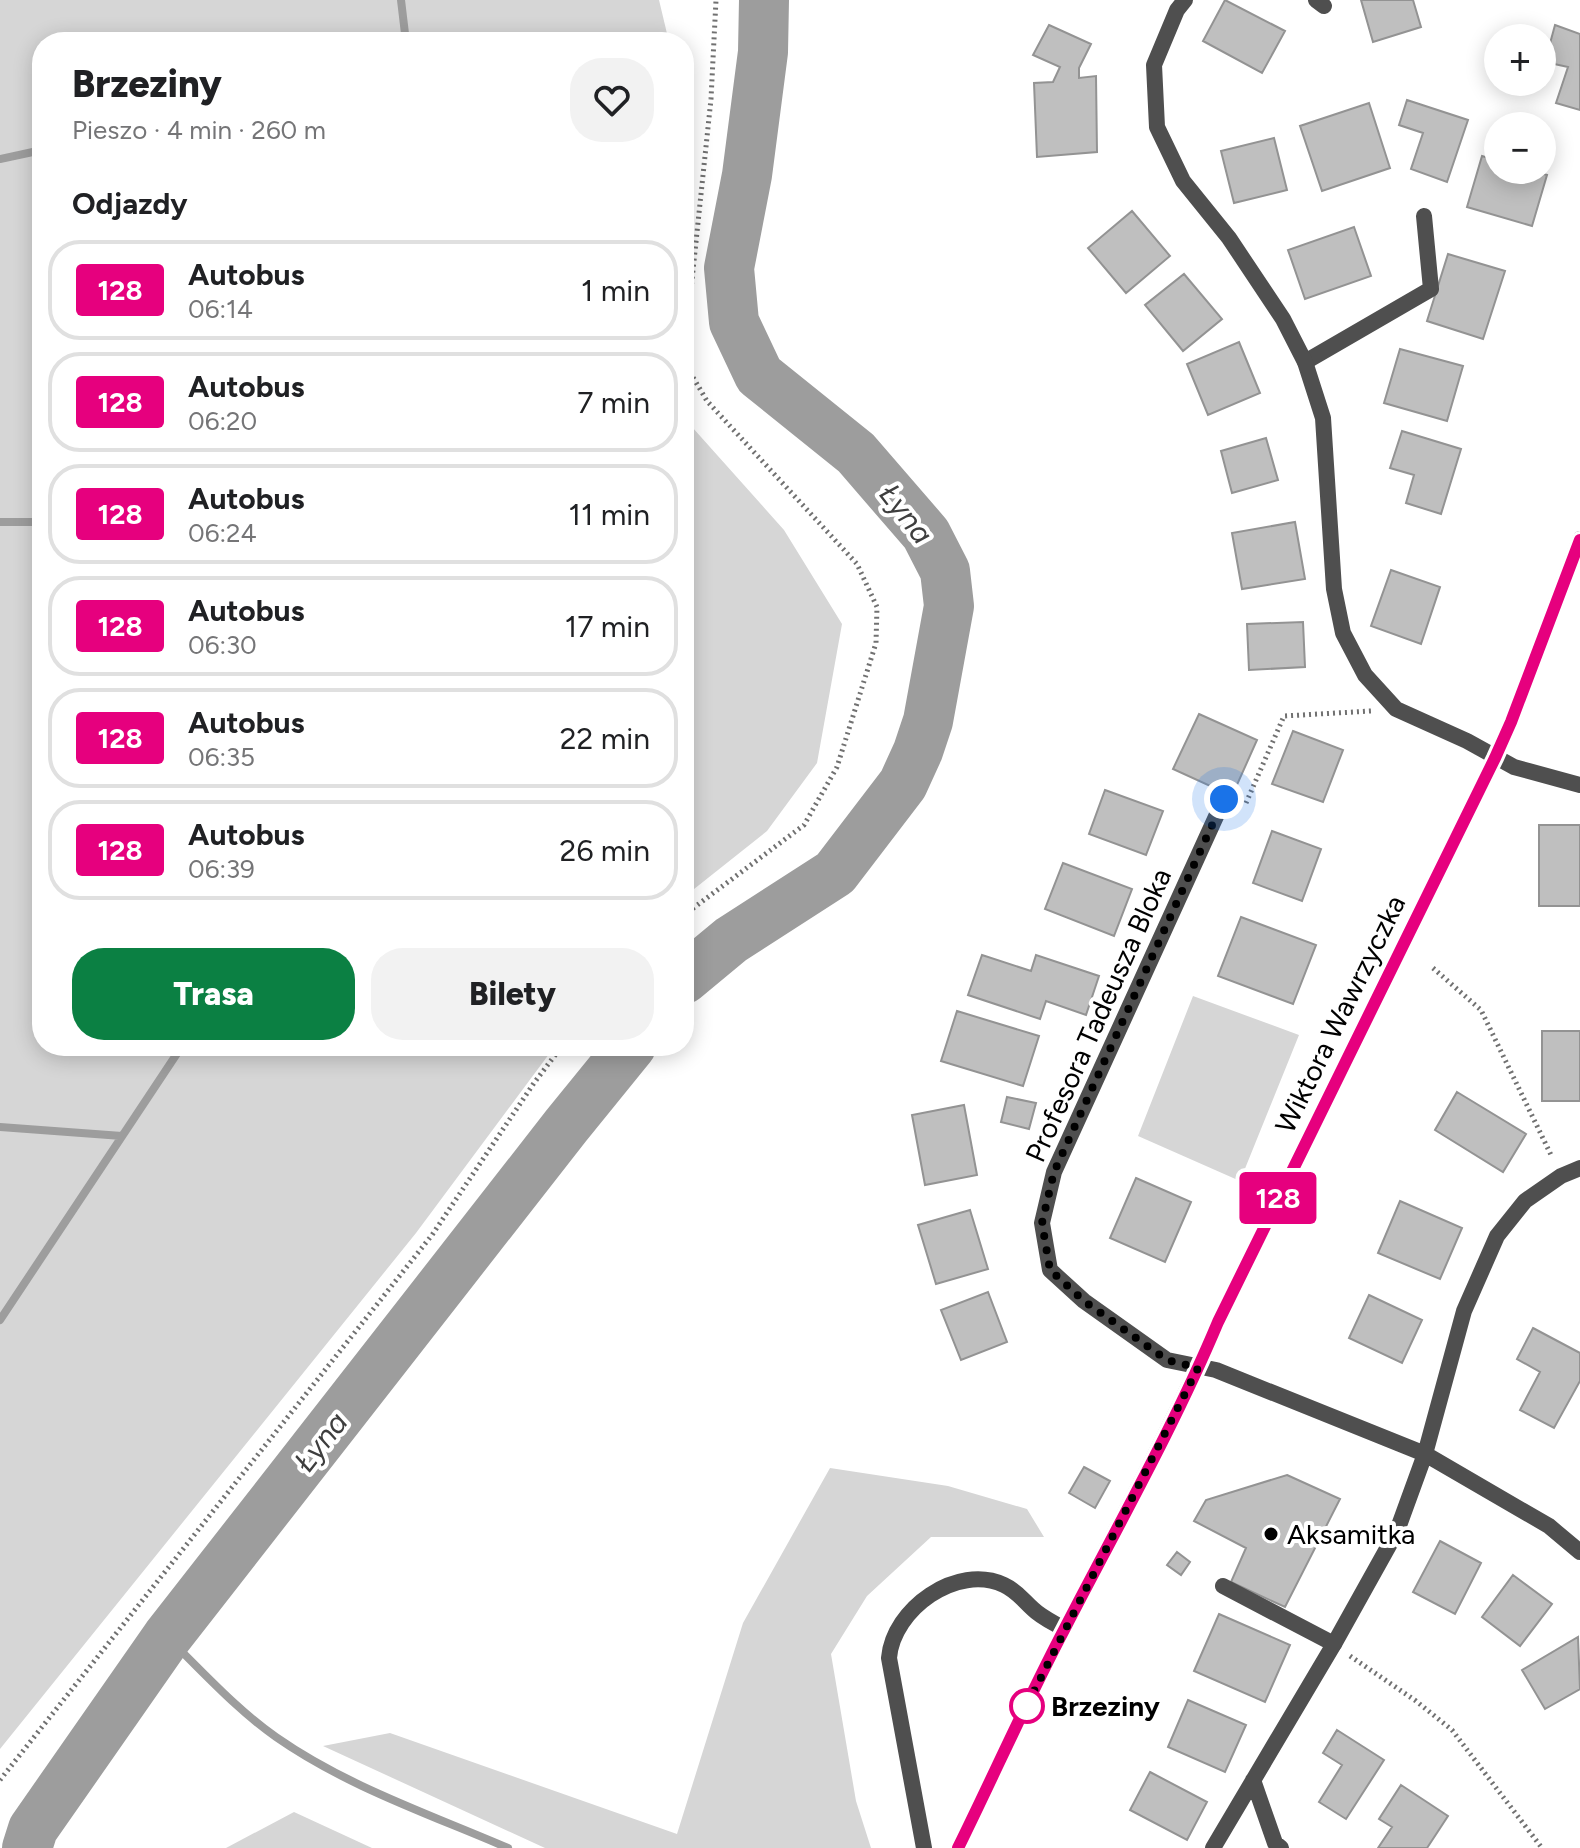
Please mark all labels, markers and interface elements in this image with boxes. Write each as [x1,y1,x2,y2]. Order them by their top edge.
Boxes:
map controls [1484,24,1556,184]
button: + [1484,24,1556,96]
button: heart [570,58,654,142]
text: Brzeziny [72,61,222,107]
button: − [1484,112,1556,184]
text: Pieszo · 4 min · 260 m [72,114,326,146]
text: Odjazdy [72,185,188,222]
text: Autobus [188,256,305,293]
text: 1 min [581,272,650,309]
text: 128 [97,273,143,307]
text: 06:14 [188,293,253,325]
text: Autobus [188,368,305,405]
text: 7 min [577,384,650,421]
text: 128 [97,385,143,419]
text: 06:20 [188,405,257,437]
water label: Łyna [872,476,941,551]
text: Autobus [188,480,305,517]
text: 11 min [569,496,650,533]
text: 128 [97,497,143,531]
text: 06:24 [188,517,257,549]
text: Autobus [188,592,305,629]
text: 17 min [565,608,650,645]
text: 128 [97,609,143,643]
text: 06:30 [188,629,257,661]
text: Autobus [188,704,305,741]
text: 22 min [560,720,650,757]
text: 128 [97,721,143,755]
text: 06:35 [188,741,255,773]
your location [1204,779,1244,819]
text: Autobus [188,816,305,853]
text: 26 min [560,832,650,869]
text: 128 [97,833,143,867]
text: 06:39 [188,853,255,885]
street label: Profesora Tadeusza Bloka [1018,863,1178,1167]
street label: Wiktora Wawrzyczka [1268,890,1412,1138]
button: Trasa [72,948,355,1040]
button: Bilety [371,948,654,1040]
line badge: 128 [1232,1172,1324,1224]
text: 128 [1255,1181,1301,1215]
water label: Łyna [286,1404,355,1479]
place label: Aksamitka [1287,1517,1415,1551]
marker: Aksamitka [1262,1525,1280,1543]
marker: Brzeziny [1010,1689,1044,1723]
place label: Brzeziny [1051,1689,1161,1723]

